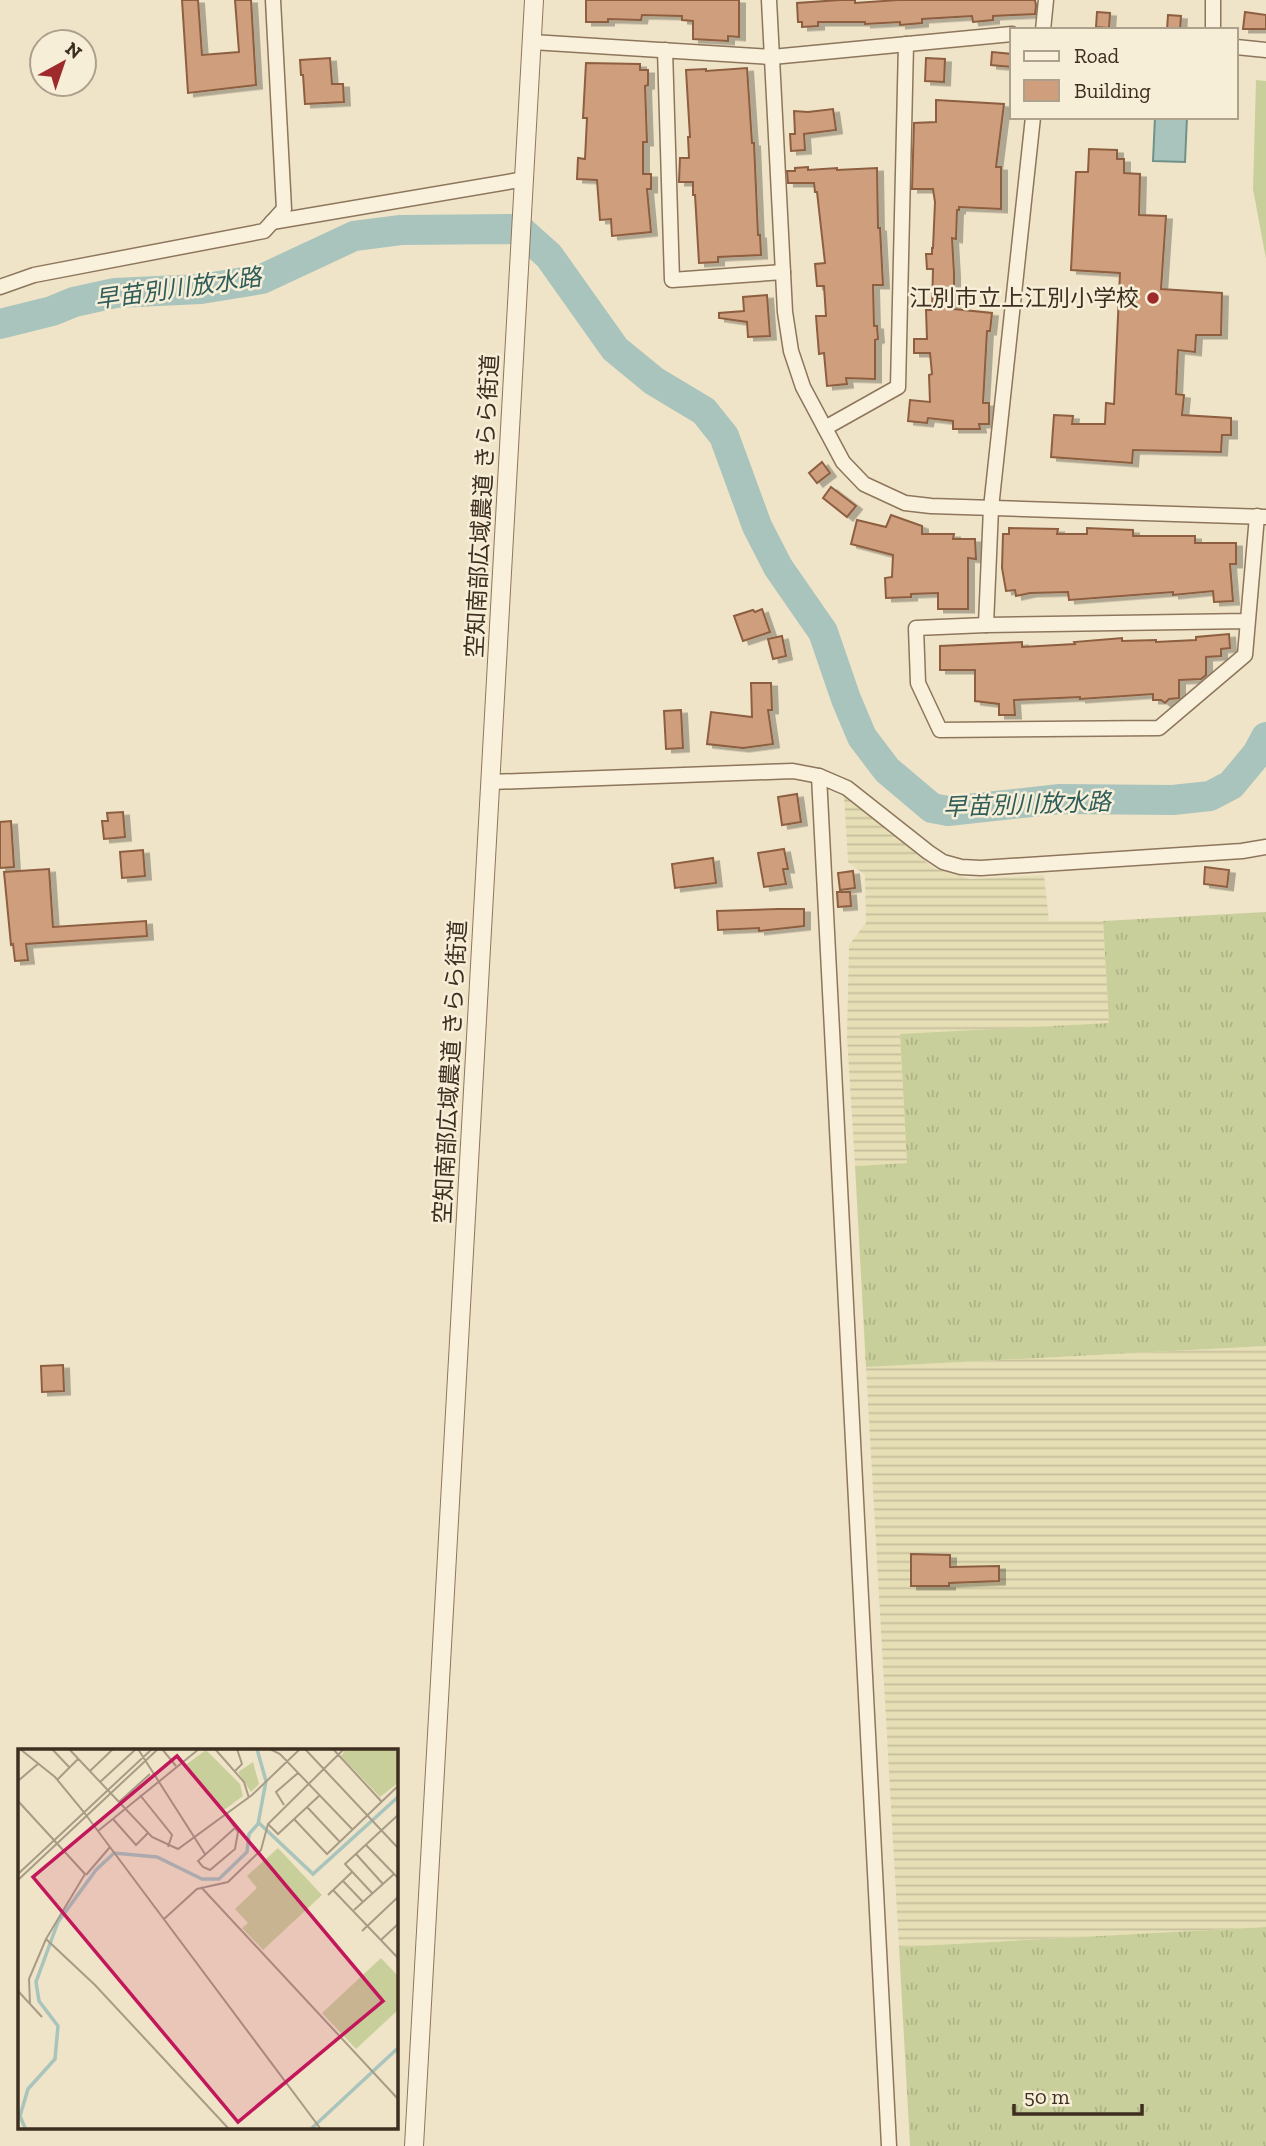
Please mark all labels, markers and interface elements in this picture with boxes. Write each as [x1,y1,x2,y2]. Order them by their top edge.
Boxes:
north arrow [28,28,98,98]
legend [1010,28,1238,119]
text: N [61,37,87,64]
text: Road [1074,43,1120,68]
text: Building [1074,78,1151,103]
water label: 早苗別川放水路 [93,262,265,314]
place label: 江別市立上江別小学校 [909,284,1139,312]
marker: 江別市立上江別小学校 [1145,290,1161,306]
street label: 空知南部広域農道 きらら街道 [460,353,504,659]
water label: 早苗別川放水路 [943,787,1113,821]
street label: 空知南部広域農道 きらら街道 [428,919,472,1225]
inset map [18,1749,397,2128]
scale bar [1014,2072,1142,2116]
text: 50 m [1024,2084,1070,2109]

